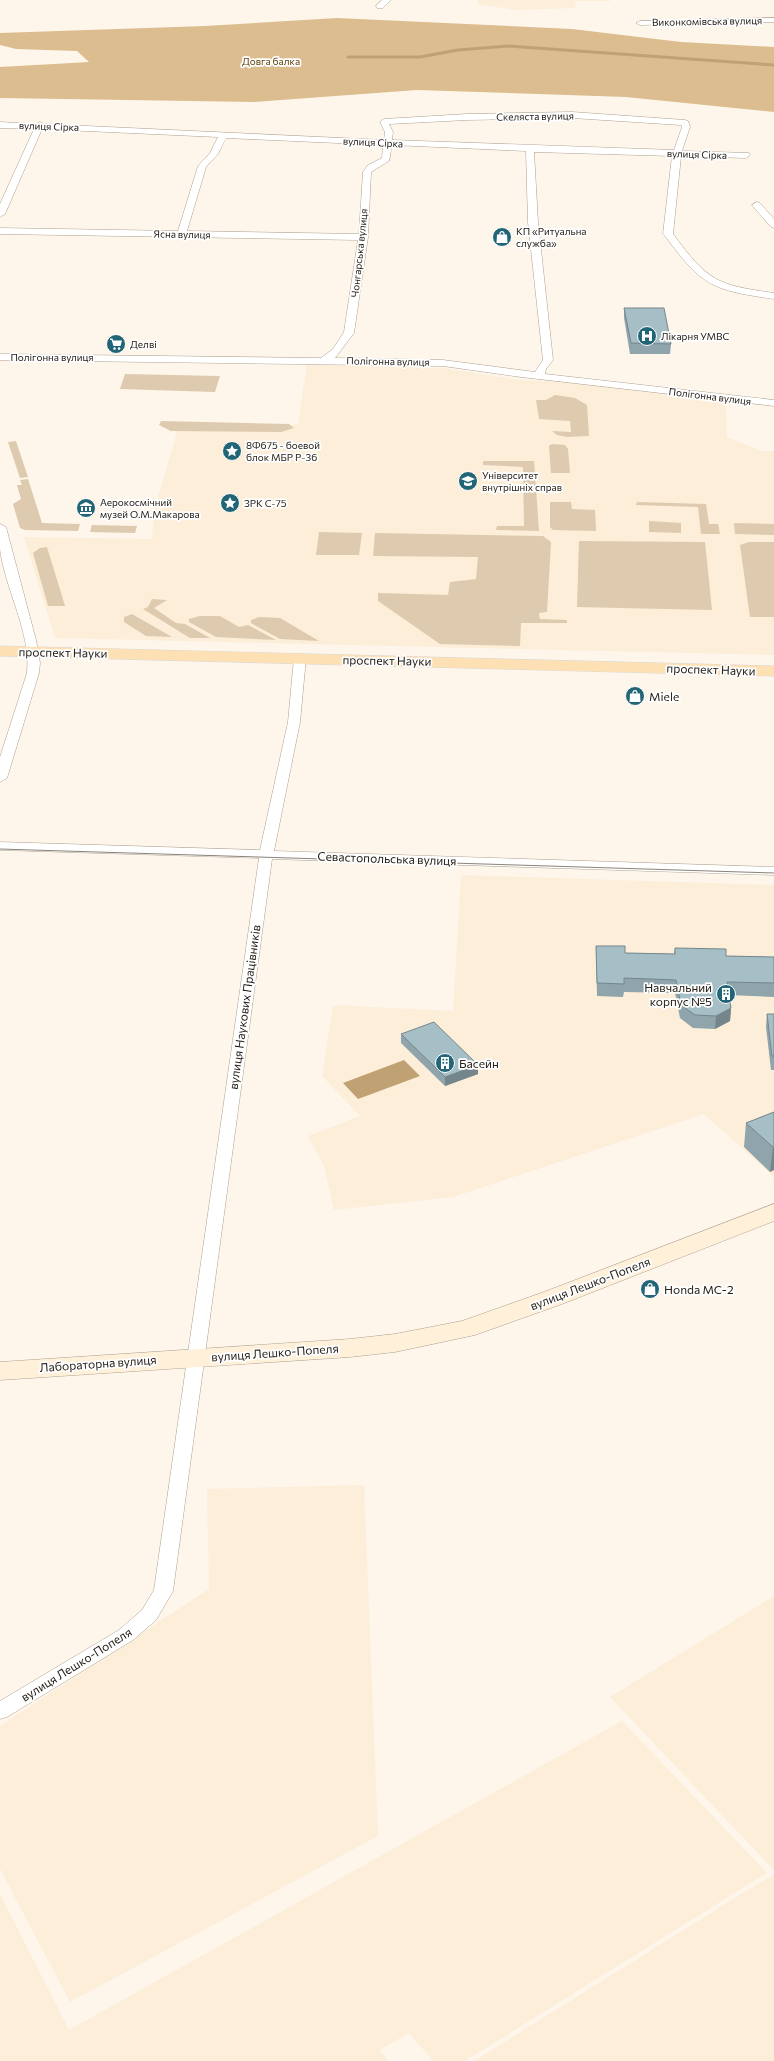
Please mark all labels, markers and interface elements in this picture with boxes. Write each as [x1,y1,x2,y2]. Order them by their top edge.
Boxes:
street label: Виконкомівська вулиця [652,14,762,28]
park label: Довга балка [242,55,300,67]
street label: Скеляста вулиця [496,109,574,123]
street label: вулиця Сірка [19,119,79,133]
street label: вулиця Сірка [343,134,403,150]
street label: вулиця Сірка [667,147,727,161]
street label: Чонгарська вулиця [348,208,370,298]
place label: КП «Ритуальна служба» [516,225,587,249]
shop icon: КП «Ритуальна служба» [491,226,513,248]
street label: Ясна вулиця [153,228,211,240]
hospital icon: Лікарня УМВС [636,325,658,347]
place label: Лікарня УМВС [661,330,730,342]
supermarket icon: Делві [105,333,127,355]
place label: Делві [130,338,157,350]
street label: Полігонна вулиця [10,351,94,363]
street label: Полігонна вулиця [346,354,430,368]
street label: Полігонна вулиця [668,385,752,407]
place label: 8Ф675 - боевой блок МБР Р-36 [246,439,320,463]
place icon: 8Ф675 - боевой блок МБР Р-36 [221,440,243,462]
place label: Університет внутрішніх справ [482,469,562,493]
school or university icon: Університет внутрішніх справ [457,470,479,492]
place icon: ЗРК С-75 [219,492,241,514]
place label: Аерокосмічний музей О.М.Макарова [100,496,200,520]
museum icon: Аерокосмічний музей О.М.Макарова [75,497,97,519]
place label: ЗРК С-75 [244,497,287,509]
street label: проспект Науки [18,644,108,660]
street label: проспект Науки [342,652,432,668]
street label: проспект Науки [666,660,756,678]
shop icon: Miele [624,685,646,707]
place label: Miele [649,689,679,703]
street label: Севастопольська вулиця [317,849,457,867]
street label: вулиця Наукових Працівників [225,924,263,1090]
place label: Навчальний корпус №5 [644,980,712,1008]
building icon: Навчальний корпус №5 [715,983,737,1005]
building icon: Басейн [434,1052,456,1074]
place label: Басейн [459,1056,499,1070]
street label: вулиця Лешко-Попеля [528,1254,652,1312]
shop icon: Honda МС-2 [639,1278,661,1300]
place label: Honda МС-2 [664,1282,734,1296]
street label: вулиця Лешко-Попеля [211,1341,339,1363]
street label: Лабораторна вулиця [39,1352,157,1374]
street label: вулиця Лешко-Попеля [18,1624,134,1704]

